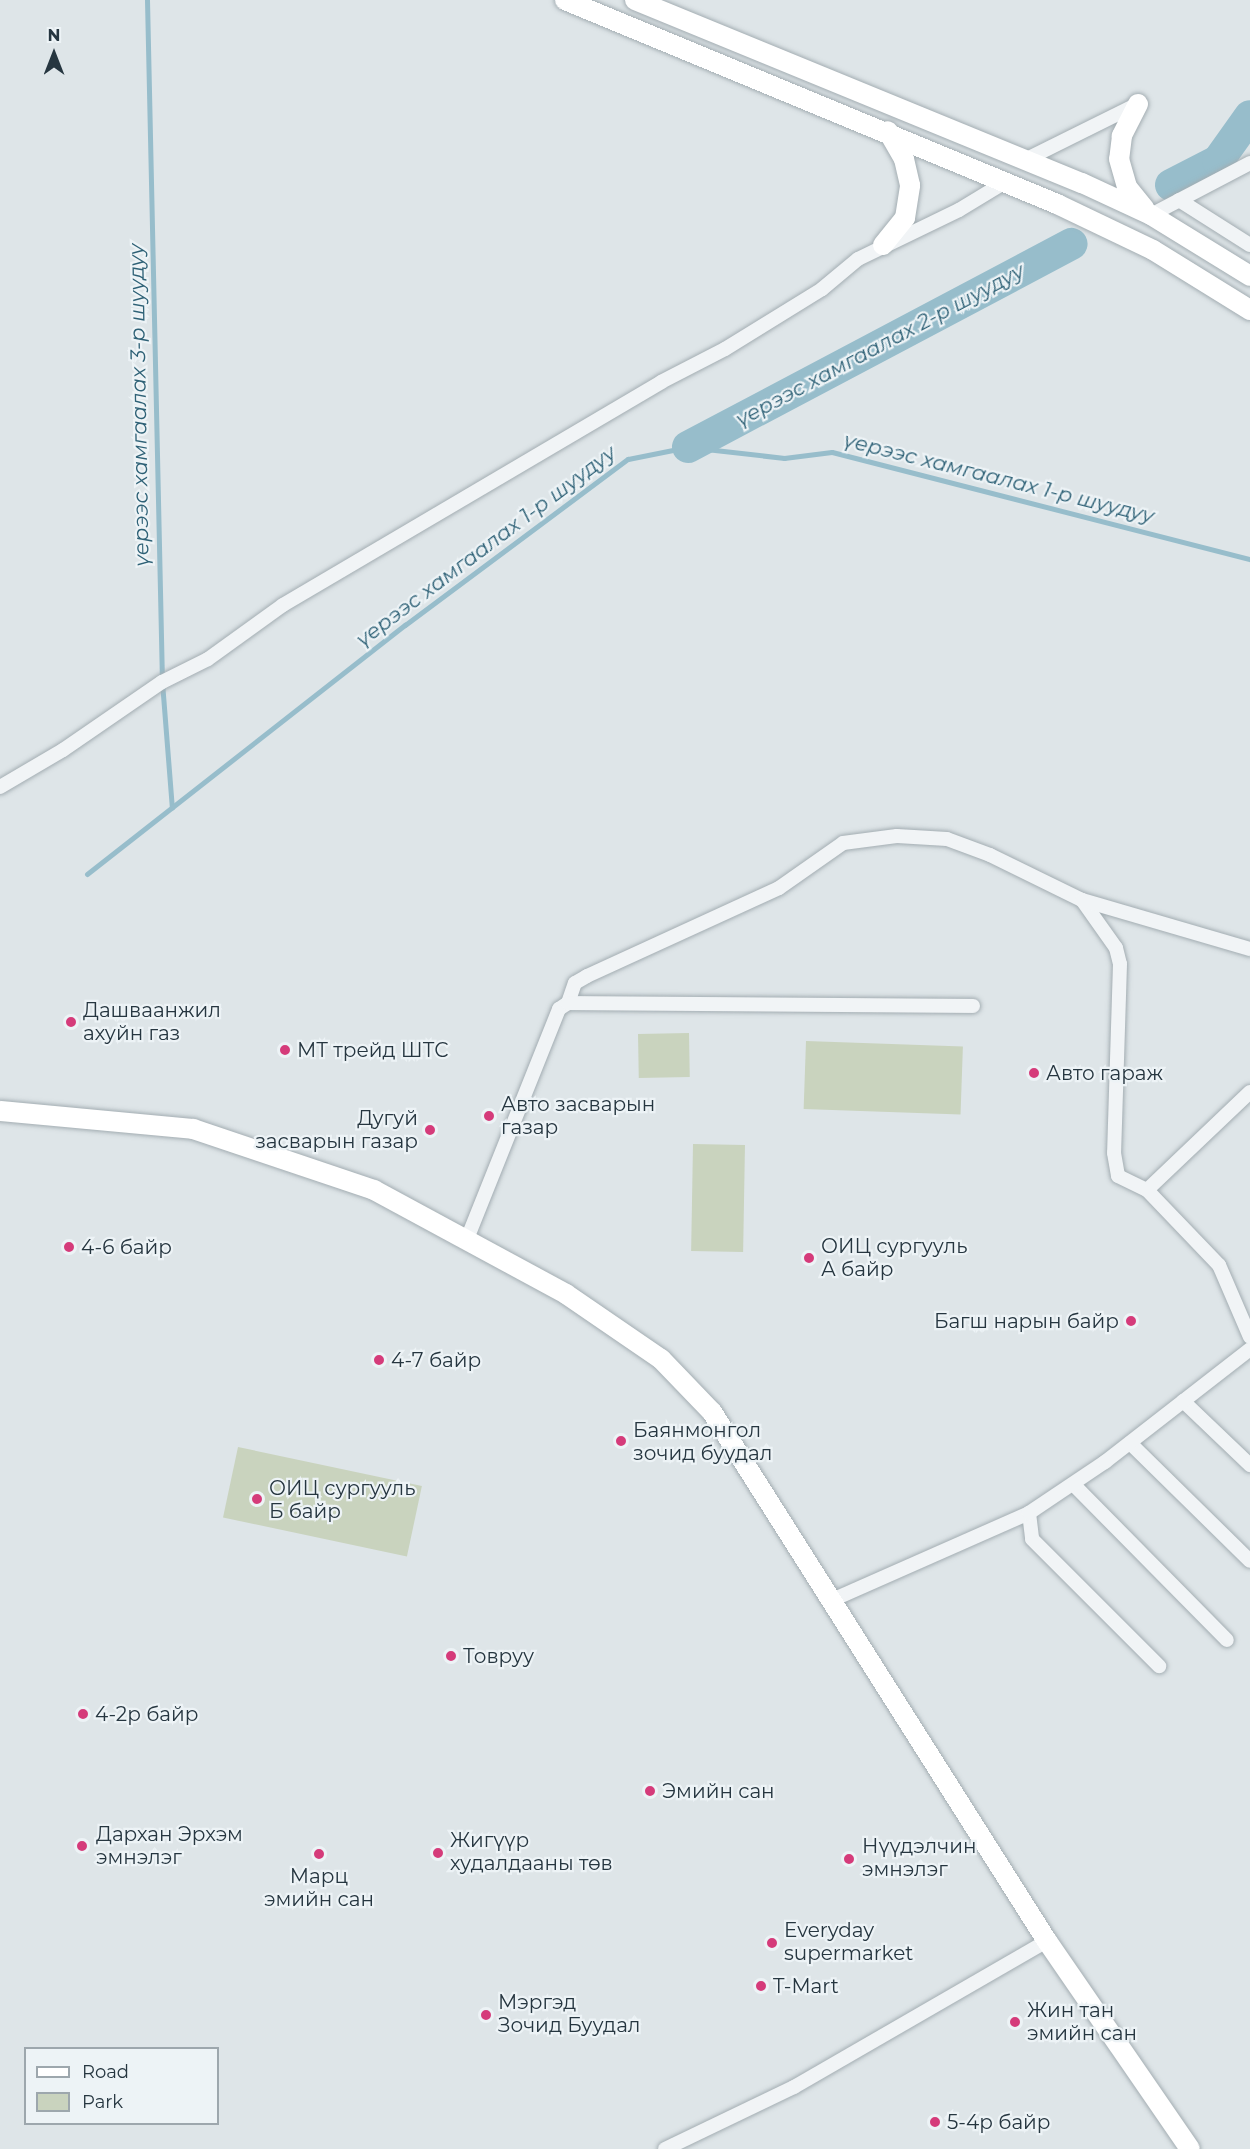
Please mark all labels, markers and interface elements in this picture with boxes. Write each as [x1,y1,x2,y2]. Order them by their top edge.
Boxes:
north arrow [24,24,84,84]
text: N [48,26,60,45]
water label: үерээс хамгаалах 3-р шуудуу [124,243,154,567]
water label: үерээс хамгаалах 2-р шуудуу [731,258,1029,432]
water label: үерээс хамгаалах 1-р шуудуу [841,427,1157,529]
water label: үерээс хамгаалах 1-р шуудуу [351,440,621,652]
place label: Дашваанжил ахуйн газ [83,999,221,1046]
marker: Дашваанжил ахуйн газ [64,1015,78,1029]
place label: МТ трейд ШТС [297,1038,449,1062]
marker: МТ трейд ШТС [278,1043,292,1057]
place label: Авто гараж [1046,1061,1163,1085]
marker: Авто гараж [1027,1066,1041,1080]
place label: Авто засварын газар [501,1092,655,1139]
place label: Дугуй засварын газар [255,1106,418,1153]
marker: Авто засварын газар [482,1109,496,1123]
marker: Дугуй засварын газар [423,1123,437,1137]
place label: ОИЦ сургууль А байр [821,1234,967,1281]
place label: 4-6 байр [81,1235,172,1259]
marker: 4-6 байр [62,1240,76,1254]
marker: ОИЦ сургууль А байр [802,1251,816,1265]
place label: Багш нарын байр [934,1309,1119,1333]
marker: Багш нарын байр [1124,1314,1138,1328]
place label: 4-7 байр [391,1348,481,1372]
marker: 4-7 байр [372,1353,386,1367]
place label: Баянмонгол зочид буудал [633,1418,772,1465]
marker: Баянмонгол зочид буудал [614,1434,628,1448]
place label: ОИЦ сургууль Б байр [269,1476,415,1523]
marker: ОИЦ сургууль Б байр [250,1492,264,1506]
place label: Товруу [463,1644,534,1668]
marker: Товруу [444,1649,458,1663]
place label: 4-2р байр [95,1702,198,1726]
marker: 4-2р байр [76,1707,90,1721]
place label: Эмийн сан [662,1779,775,1803]
marker: Эмийн сан [643,1784,657,1798]
place label: Дархан Эрхэм эмнэлэг [96,1822,243,1869]
place label: Жигүүр худалдааны төв [450,1829,613,1876]
place label: Нүүдэлчин эмнэлэг [862,1835,976,1882]
marker: Дархан Эрхэм эмнэлэг [73,1837,91,1855]
marker: Жигүүр худалдааны төв [431,1846,445,1860]
marker: Марц эмийн сан [312,1847,326,1861]
marker: Нүүдэлчин эмнэлэг [840,1850,858,1868]
place label: Марц эмийн сан [264,1864,374,1911]
place label: Everyday supermarket [784,1919,913,1966]
marker: Everyday supermarket [765,1936,779,1950]
place label: T-Mart [773,1974,839,1998]
marker: T-Mart [754,1979,768,1993]
place label: Мэргэд Зочид Буудал [498,1991,640,2038]
place label: Жин тан эмийн сан [1027,1998,1137,2045]
marker: Мэргэд Зочид Буудал [479,2008,493,2022]
marker: Жин тан эмийн сан [1008,2015,1022,2029]
legend [24,2047,219,2125]
text: Road [82,2061,129,2083]
text: Park [82,2091,123,2113]
place label: 5-4р байр [947,2110,1051,2134]
marker: 5-4р байр [928,2115,942,2129]

